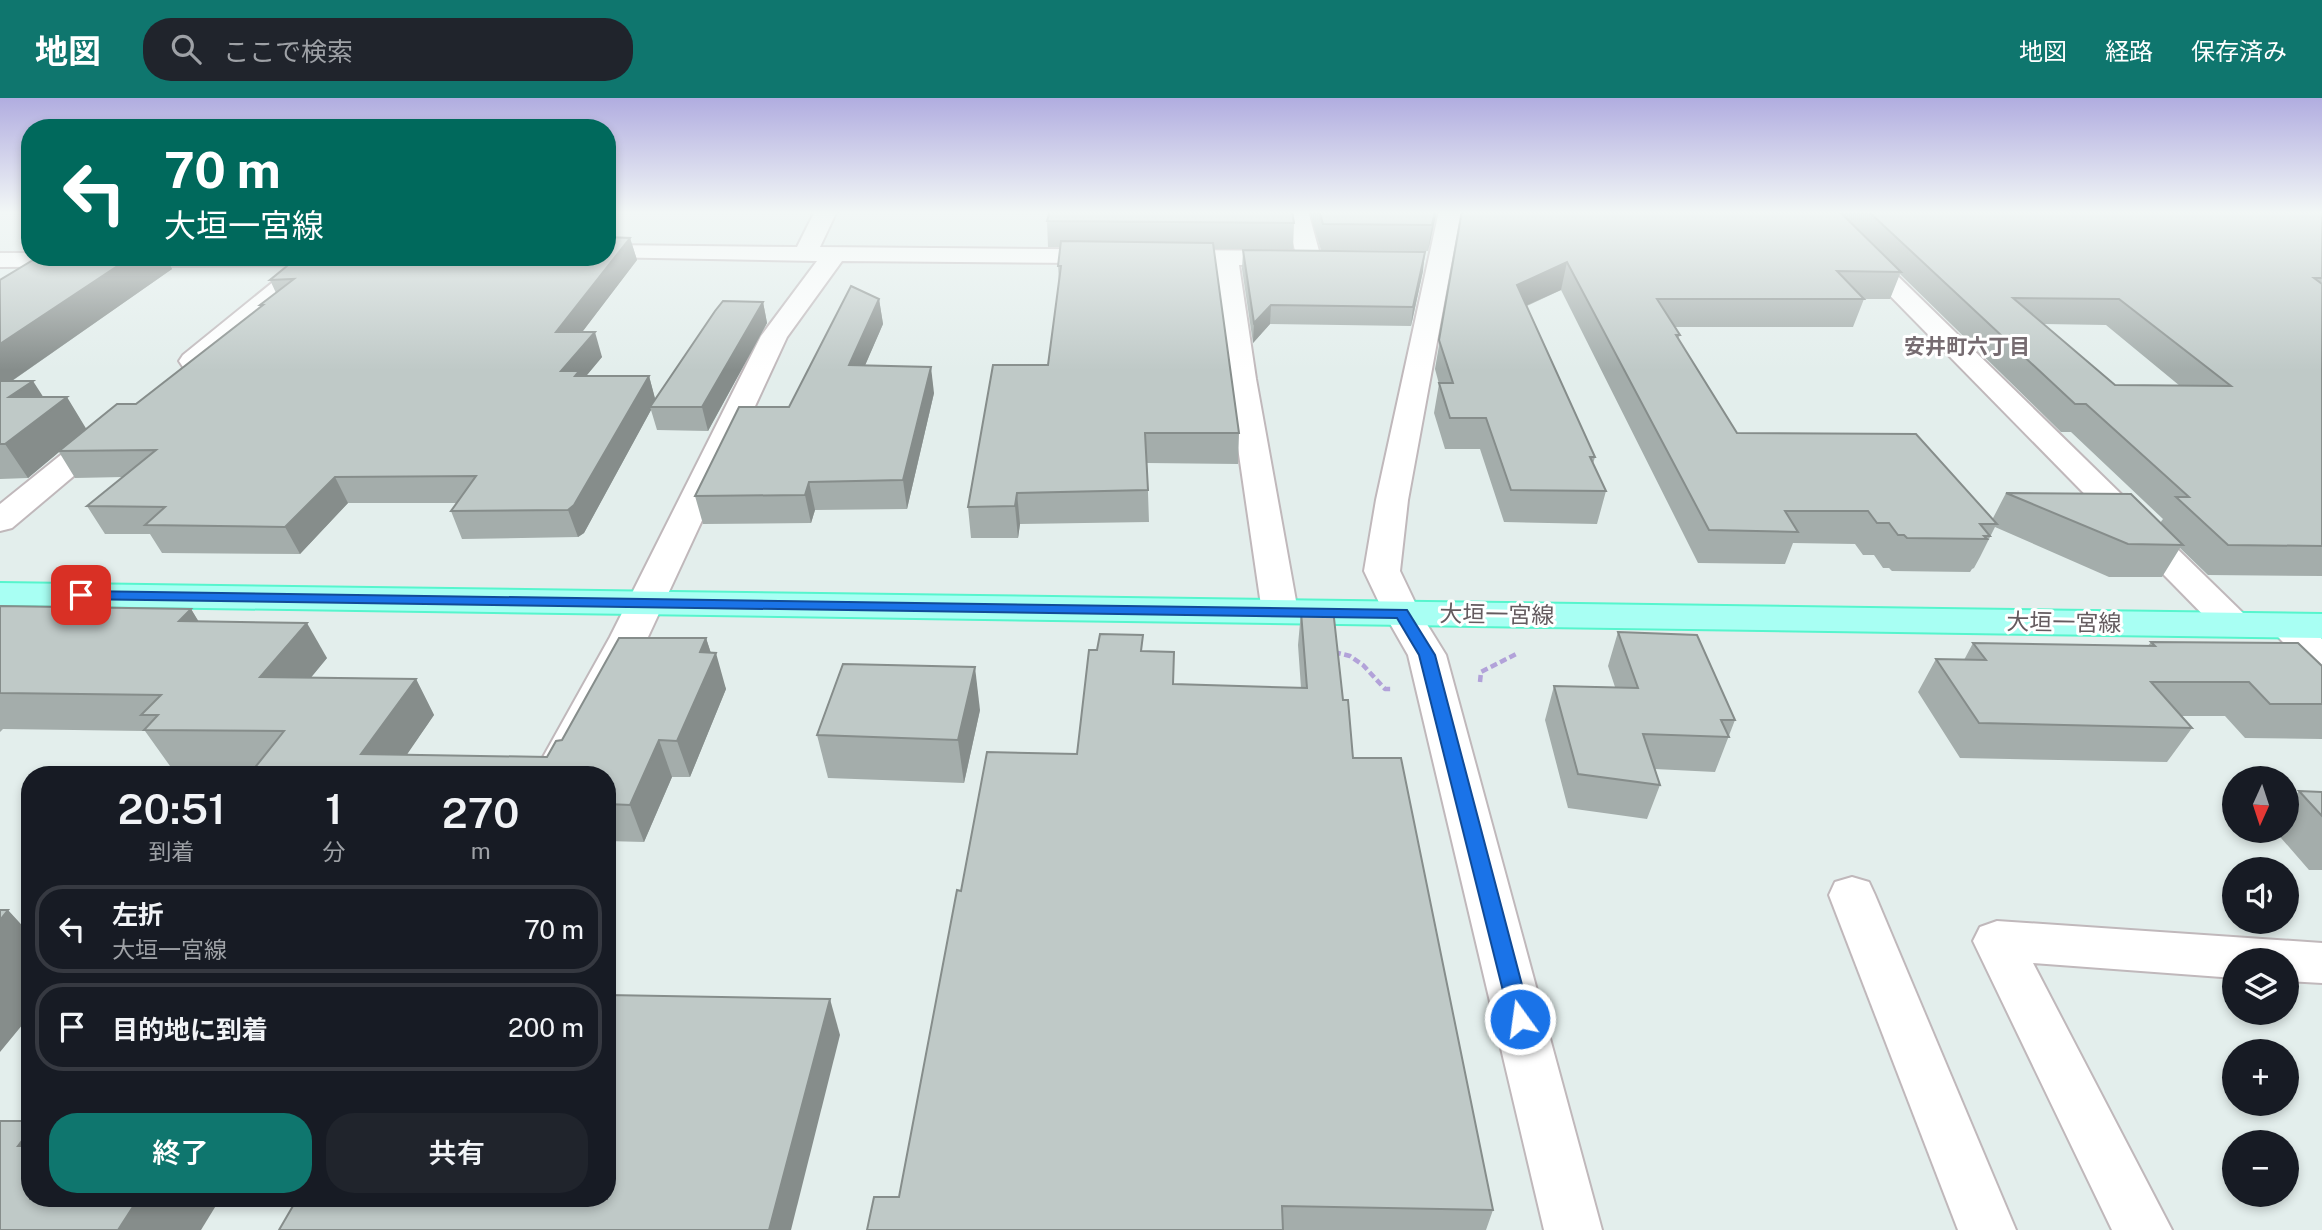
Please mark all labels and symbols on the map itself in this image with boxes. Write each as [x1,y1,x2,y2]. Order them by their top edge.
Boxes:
district label: 安井町六丁目 [1904,334,2030,359]
pin [51,565,111,625]
street label: 大垣一宮線 [1439,599,1555,629]
street label: 大垣一宮線 [2006,607,2122,637]
north arrow [2222,766,2300,844]
position arrow [1483,982,1557,1056]

